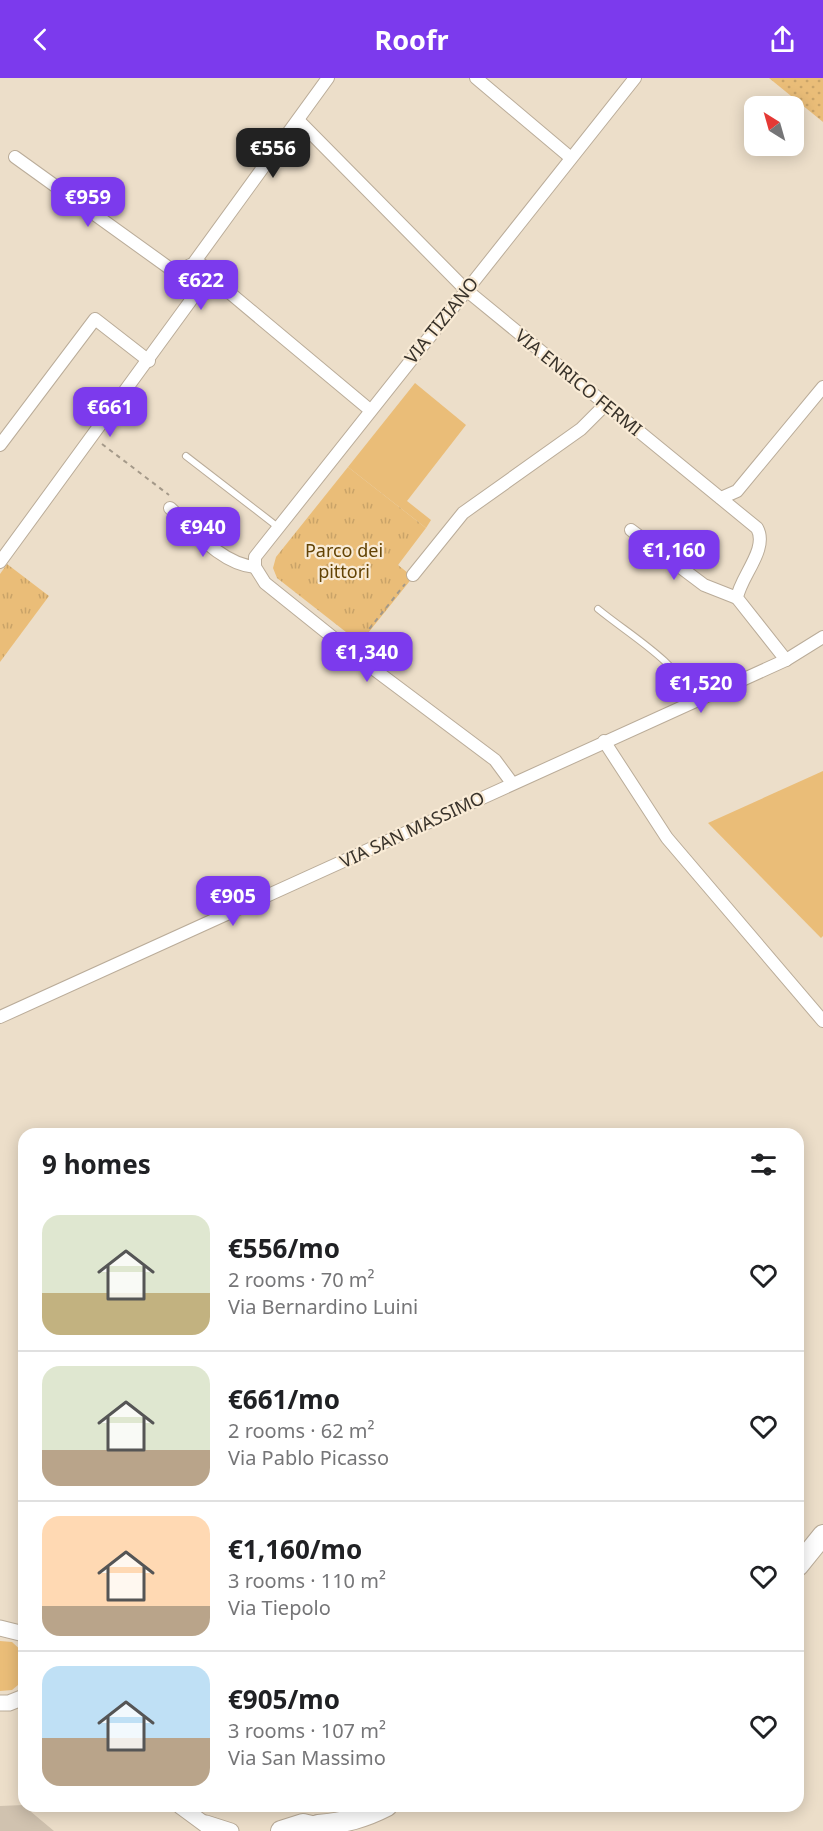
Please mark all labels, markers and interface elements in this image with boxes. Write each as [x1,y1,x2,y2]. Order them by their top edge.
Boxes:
text: Roofr [375,21,448,58]
icon: back [24,23,57,56]
icon: share [766,23,799,56]
north arrow [744,96,804,156]
map controls [744,96,804,156]
pin: €556 [237,128,309,179]
text: €556 [250,134,296,161]
pin: €959 [52,177,124,228]
text: €959 [65,183,111,210]
pin: €622 [165,260,237,311]
text: €622 [178,266,224,293]
street label: VIA TIZIANO [399,272,483,368]
street label: VIA ENRICO FERMI [511,323,647,441]
pin: €661 [74,387,146,438]
text: €661 [87,393,133,420]
pin: €940 [167,507,239,558]
text: €940 [180,513,226,540]
pin: €1,160 [625,530,723,581]
text: €1,160 [643,536,705,563]
park label: Parco dei pittori [305,538,383,583]
pin: €1,340 [318,632,416,683]
text: €1,340 [336,638,398,665]
pin: €1,520 [652,663,750,714]
text: €1,520 [670,669,732,696]
street label: VIA SAN MASSIMO [336,785,488,873]
pin: €905 [197,876,269,927]
text: €905 [210,882,256,909]
text: 9 homes [42,1146,151,1182]
icon: filters [747,1148,780,1181]
text: €556/mo [228,1230,340,1266]
icon: home [90,1239,162,1311]
icon: heart [747,1259,780,1292]
text: 2 rooms · 70 m² [228,1266,375,1293]
text: Via Bernardino Luini [228,1293,418,1320]
text: €661/mo [228,1381,340,1417]
icon: home [90,1390,162,1462]
icon: heart [747,1410,780,1443]
text: 2 rooms · 62 m² [228,1417,375,1444]
text: Via Pablo Picasso [228,1444,389,1471]
text: €1,160/mo [228,1531,362,1567]
icon: home [90,1540,162,1612]
icon: heart [747,1560,780,1593]
text: 3 rooms · 110 m² [228,1567,386,1594]
text: Via Tiepolo [228,1594,331,1621]
text: €905/mo [228,1681,340,1717]
icon: home [90,1690,162,1762]
icon: heart [747,1710,780,1743]
text: 3 rooms · 107 m² [228,1717,386,1744]
text: Via San Massimo [228,1744,386,1771]

